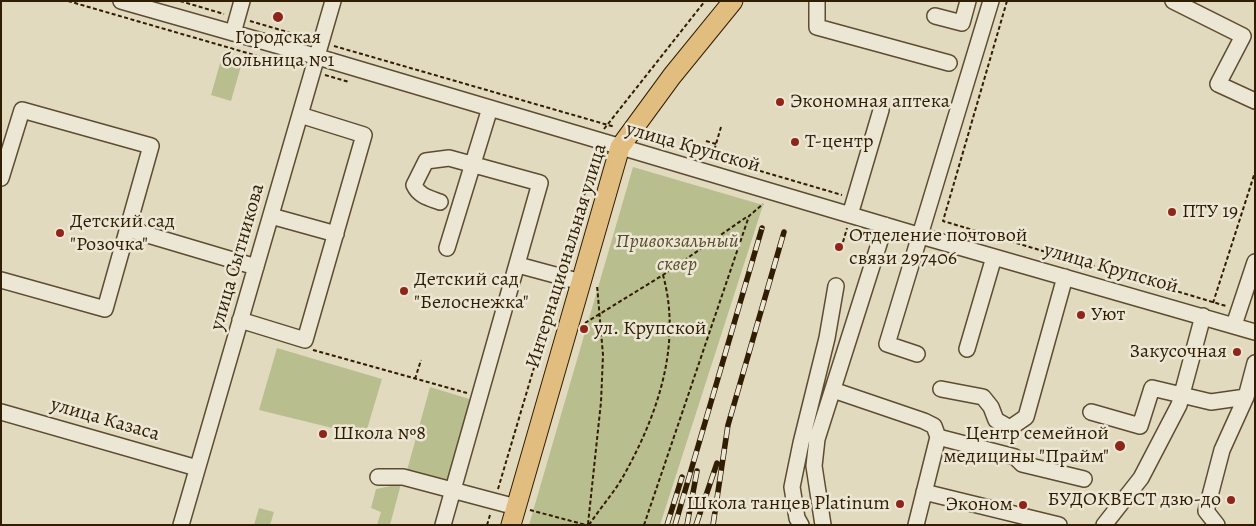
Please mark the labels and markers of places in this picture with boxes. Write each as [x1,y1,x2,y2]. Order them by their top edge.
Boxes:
marker: Городская больница №1 [271,10,285,24]
place label: Городская больница №1 [222,26,334,73]
place label: Экономная аптека [790,90,950,114]
marker: Экономная аптека [774,96,786,108]
place label: Т-центр [805,130,873,154]
marker: Т-центр [789,136,801,148]
place label: ПТУ 19 [1182,200,1238,224]
marker: ПТУ 19 [1166,206,1178,218]
place label: Детский сад "Розочка" [70,210,175,257]
place label: Отделение почтовой связи 297406 [849,224,1028,271]
marker: Детский сад "Розочка" [54,227,66,239]
marker: Отделение почтовой связи 297406 [833,241,845,253]
place label: Детский сад "Белоснежка" [414,268,529,315]
marker: Детский сад "Белоснежка" [398,285,410,297]
place label: Уют [1091,303,1125,327]
marker: Уют [1075,309,1087,321]
place label: ул. Крупской [594,317,707,341]
marker: ул. Крупской [578,323,590,335]
place label: Закусочная [1130,340,1227,364]
marker: Закусочная [1231,346,1243,358]
place label: Школа №8 [333,422,426,446]
place label: Центр семейной медицины "Прайм" [943,422,1109,469]
marker: Школа №8 [317,428,329,440]
marker: Центр семейной медицины "Прайм" [1113,439,1127,453]
place label: БУДОКВЕСТ дзю-до [1048,488,1221,512]
place label: Школа танцев Platinum [686,492,890,516]
place label: Эконом [945,493,1013,517]
marker: БУДОКВЕСТ дзю-до [1225,494,1237,506]
marker: Школа танцев Platinum [894,498,906,510]
marker: Эконом [1017,499,1029,511]

